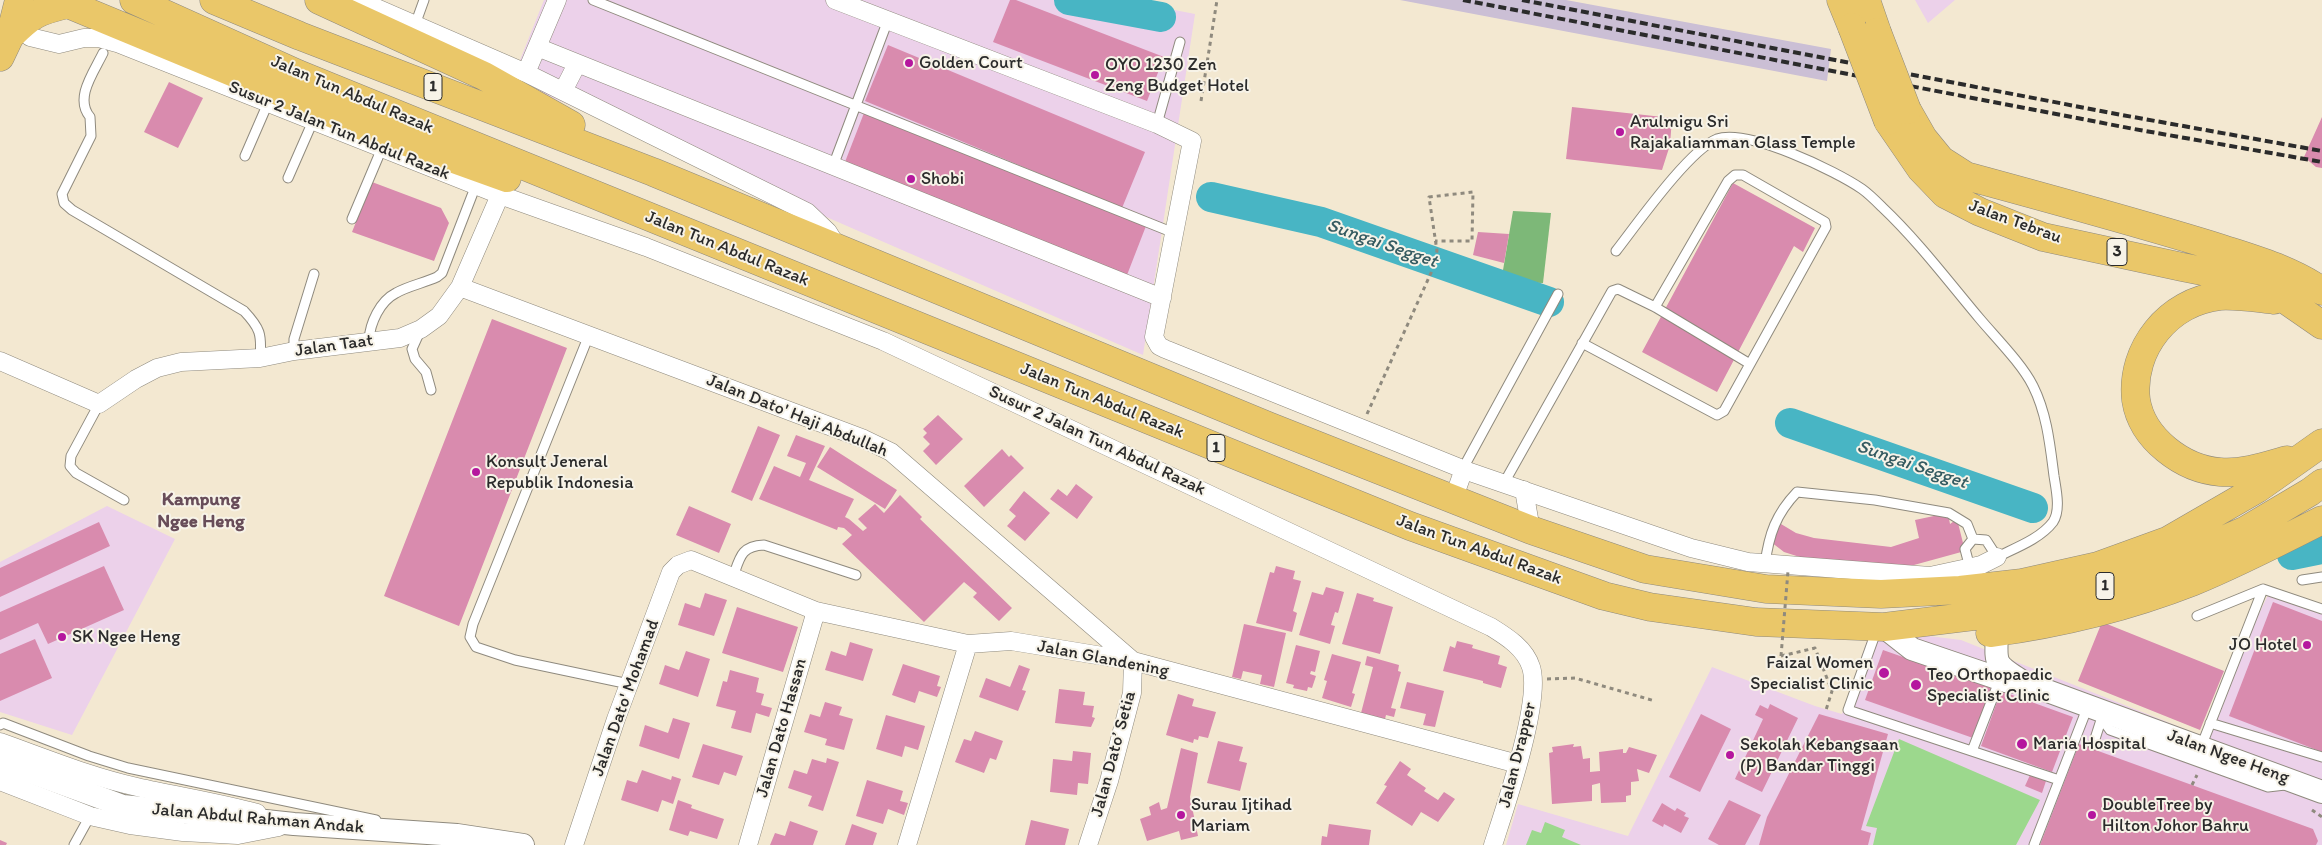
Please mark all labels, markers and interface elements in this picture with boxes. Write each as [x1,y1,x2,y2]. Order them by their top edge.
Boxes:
street label: Jalan Tun Abdul Razak [267,51,437,139]
place label: Golden Court [919,52,1023,74]
place label: OYO 1230 Zen Zeng Budget Hotel [1105,54,1249,96]
marker: Golden Court [903,57,915,69]
marker: OYO 1230 Zen Zeng Budget Hotel [1089,69,1101,81]
road number: 1 [424,74,442,100]
street label: Susur 2 Jalan Tun Abdul Razak [225,77,453,185]
place label: Arulmigu Sri Rajakaliamman Glass Temple [1630,111,1855,154]
marker: Arulmigu Sri Rajakaliamman Glass Temple [1614,126,1626,138]
place label: Shobi [921,168,964,190]
marker: Shobi [905,173,917,185]
street label: Jalan Tebrau [1966,195,2064,249]
street label: Jalan Tun Abdul Razak [642,206,812,292]
water label: Sungai Segget [1324,214,1440,274]
road number: 3 [2107,238,2127,266]
street label: Jalan Taat [294,330,374,362]
street label: Jalan Tun Abdul Razak [1017,358,1187,444]
street label: Jalan Dato' Haji Abdullah [703,370,891,462]
street label: Susur 2 Jalan Tun Abdul Razak [985,381,1209,501]
road number: 1 [1207,434,1225,462]
water label: Sungai Segget [1854,435,1970,495]
place label: Konsult Jeneral Republik Indonesia [486,451,634,494]
marker: Konsult Jeneral Republik Indonesia [470,466,482,478]
district label: Kampung Ngee Heng [157,489,245,533]
street label: Jalan Tun Abdul Razak [1393,510,1565,590]
road number: 1 [2096,572,2114,600]
street label: Jalan Dato' Mohamad [588,617,664,779]
place label: SK Ngee Heng [72,626,180,648]
marker: SK Ngee Heng [56,631,68,643]
place label: JO Hotel [2229,634,2297,656]
street label: Jalan Glandening [1035,636,1171,682]
marker: JO Hotel [2301,639,2313,651]
place label: Faizal Women Specialist Clinic [1750,652,1873,694]
street label: Jalan Dato Hassan [752,656,812,800]
place label: Teo Orthopaedic Specialist Clinic [1927,664,2053,706]
marker: Faizal Women Specialist Clinic [1877,666,1891,680]
marker: Teo Orthopaedic Specialist Clinic [1909,678,1923,692]
street label: Jalan Dato’ Setia [1087,689,1141,819]
street label: Jalan Drapper [1494,700,1542,810]
street label: Jalan Ngee Heng [2164,725,2292,789]
place label: Maria Hospital [2033,733,2146,755]
place label: Sekolah Kebangsaan (P) Bandar Tinggi [1740,734,1899,776]
marker: Maria Hospital [2015,737,2029,751]
marker: Sekolah Kebangsaan (P) Bandar Tinggi [1724,749,1736,761]
place label: Surau Ijtihad Mariam [1191,794,1292,836]
place label: DoubleTree by Hilton Johor Bahru [2102,794,2249,836]
street label: Jalan Abdul Rahman Andak [151,799,365,839]
marker: Surau Ijtihad Mariam [1175,809,1187,821]
marker: DoubleTree by Hilton Johor Bahru [2086,809,2098,821]

